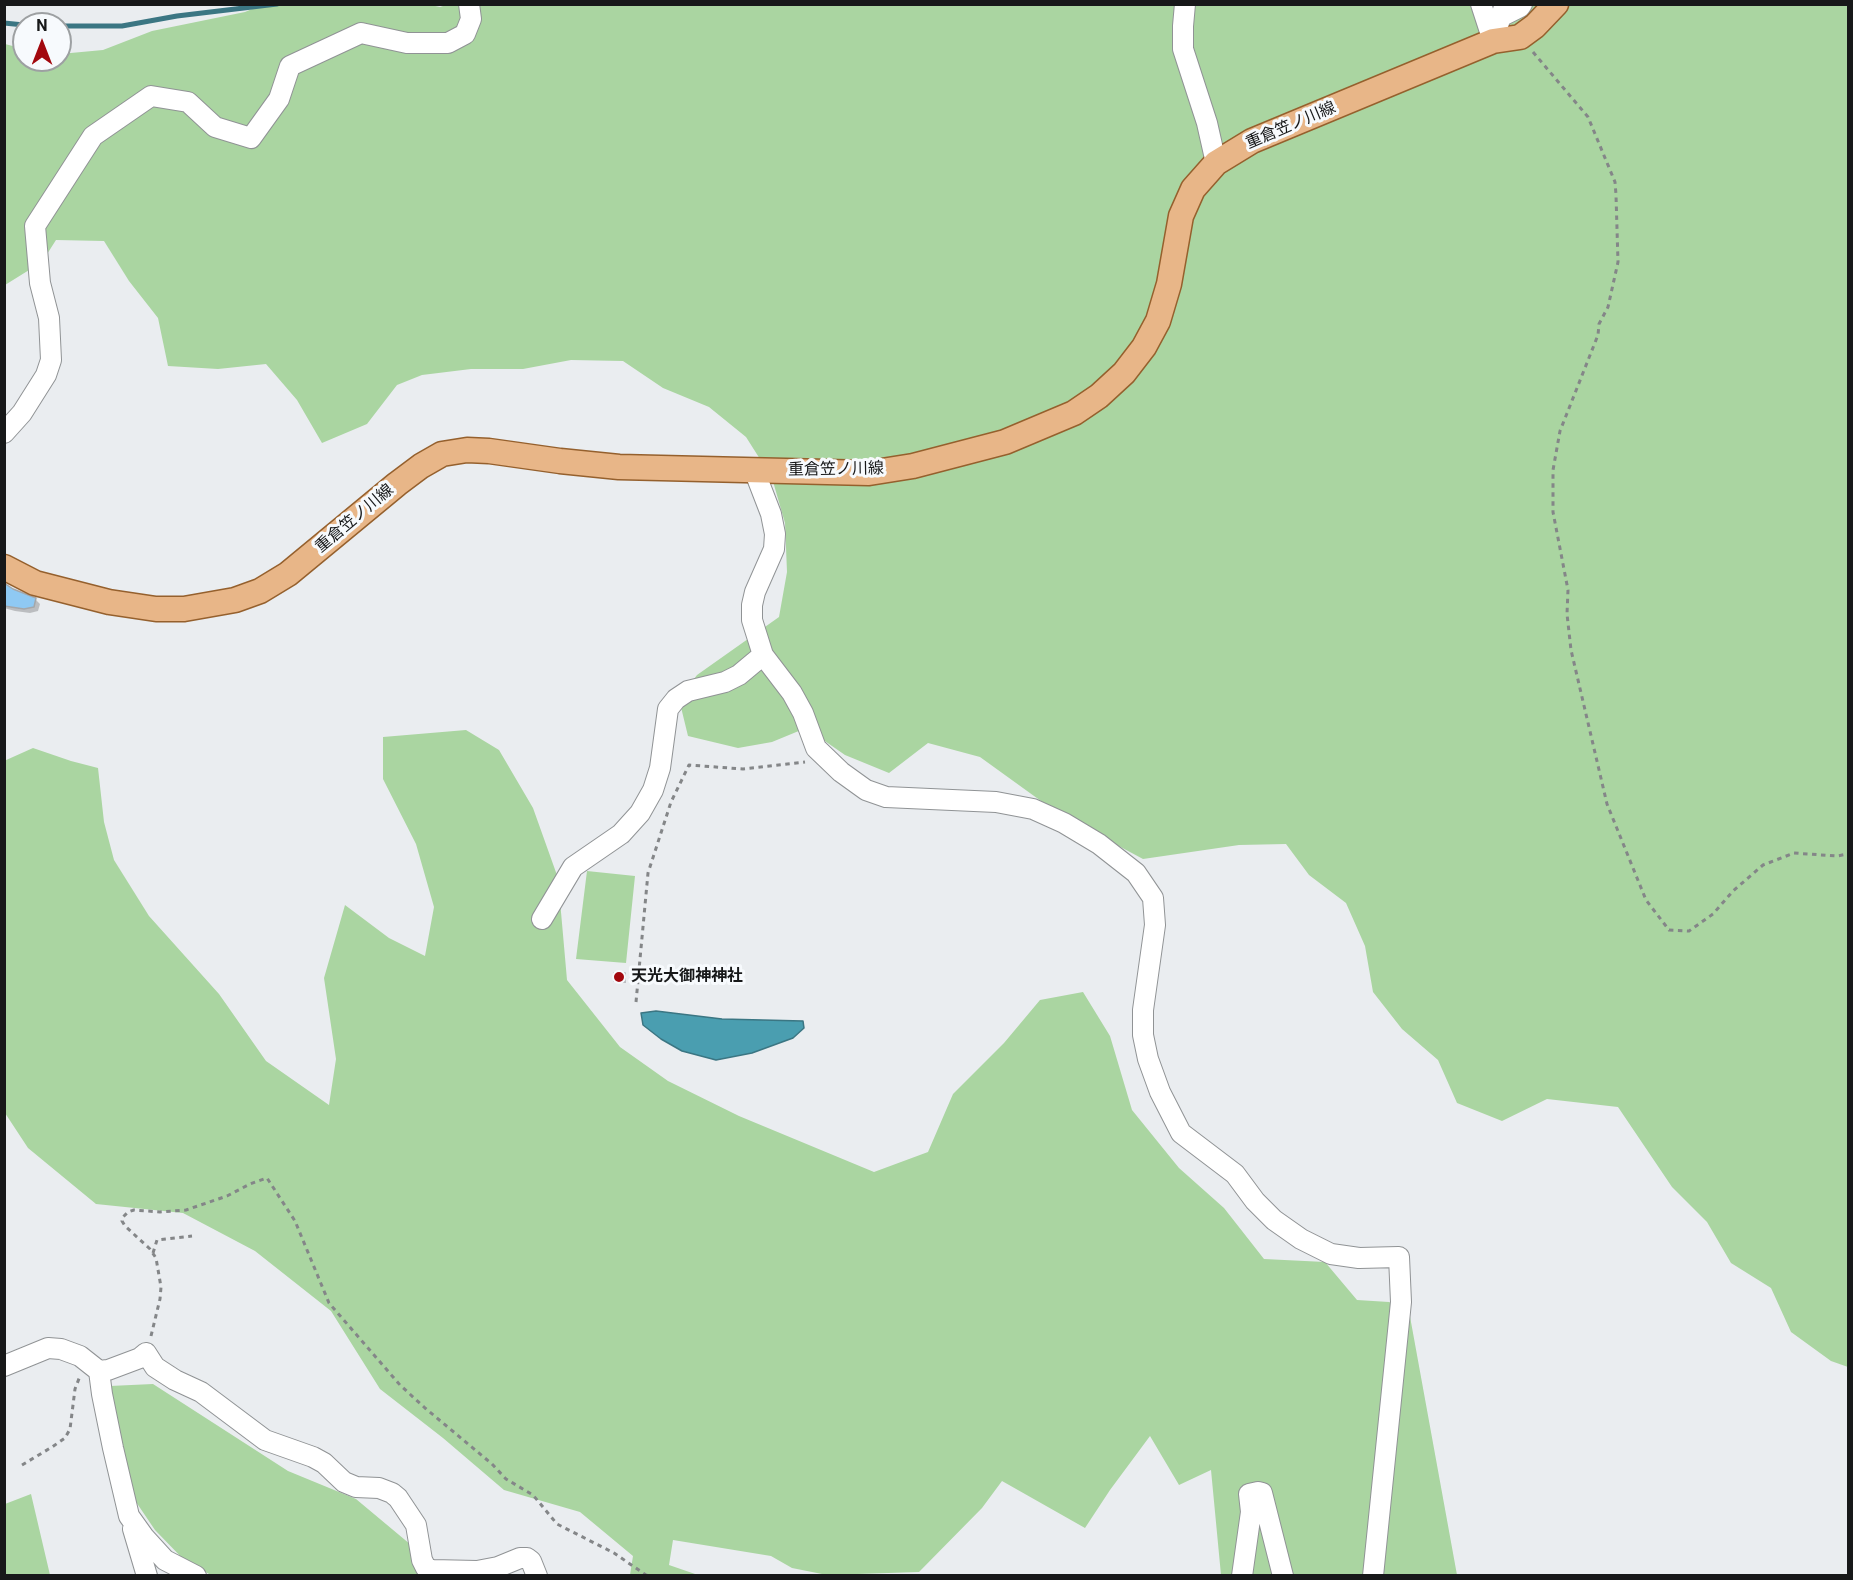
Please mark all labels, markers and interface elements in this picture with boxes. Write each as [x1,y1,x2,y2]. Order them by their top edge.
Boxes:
north arrow [12,12,72,72]
text: N [36,16,48,35]
street label: 重倉笠ノ川線 [1243,98,1339,154]
street label: 重倉笠ノ川線 [788,460,884,480]
street label: 重倉笠ノ川線 [312,481,398,557]
place label: 天光大御神神社 [631,967,743,987]
marker: 天光大御神神社 [612,970,626,984]

